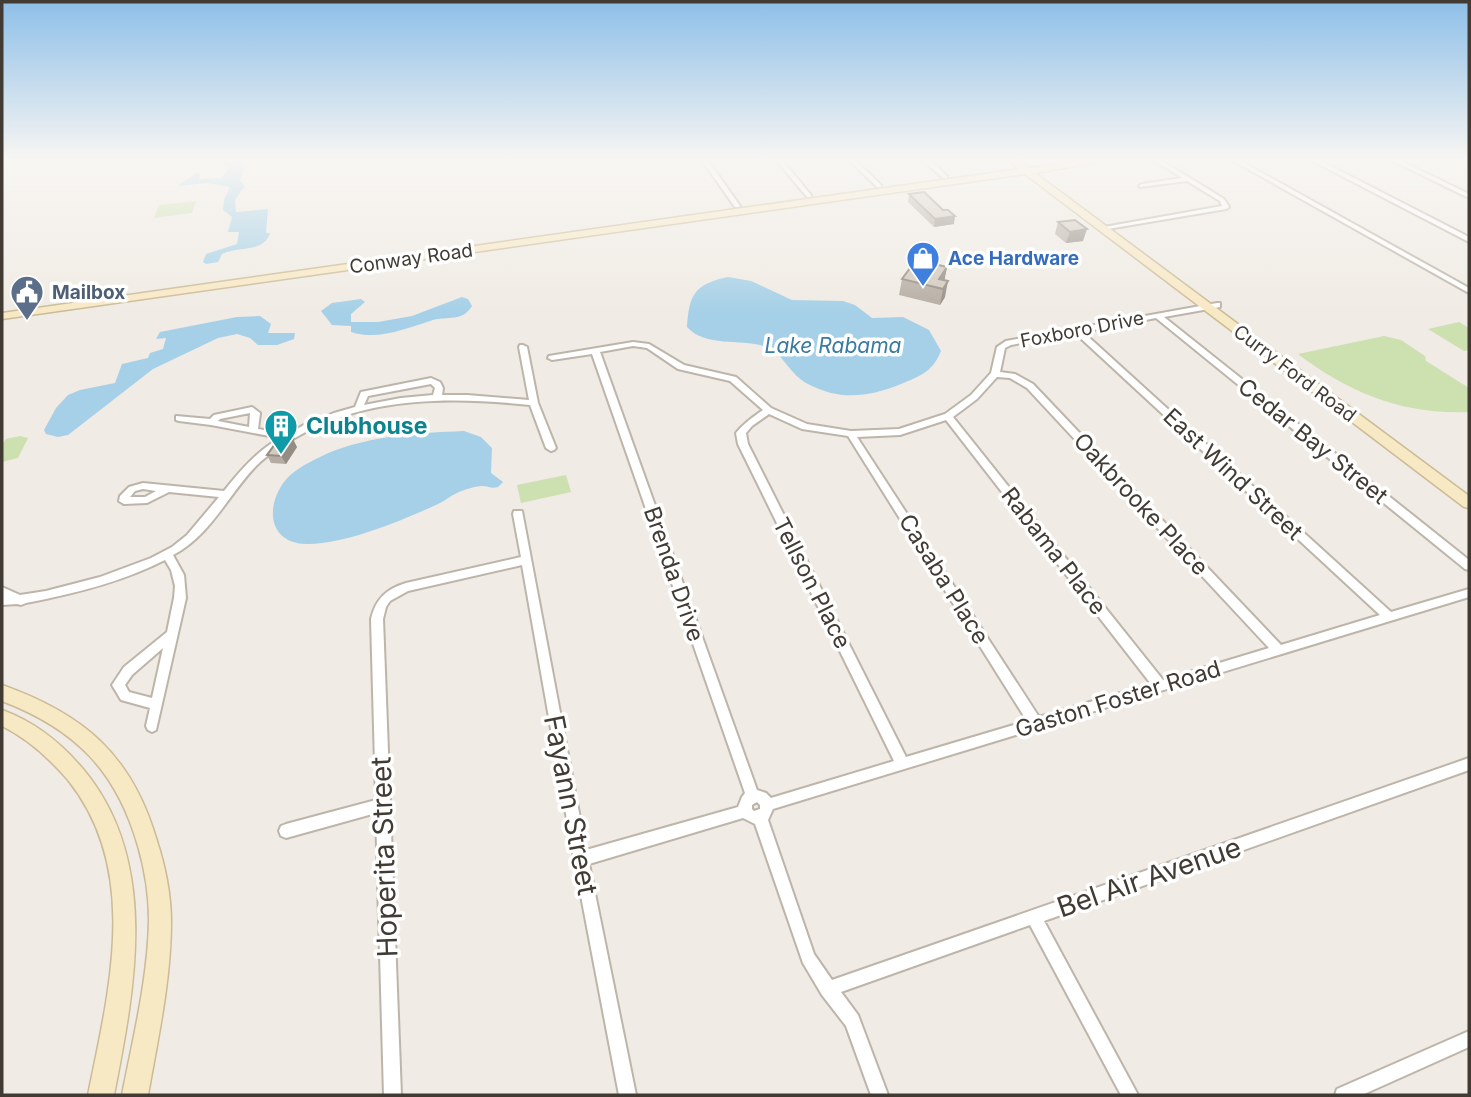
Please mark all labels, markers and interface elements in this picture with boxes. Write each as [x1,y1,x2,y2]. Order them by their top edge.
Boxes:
street label: Conway Road [348,238,474,279]
shop icon: Ace Hardware [904,239,942,288]
place label: Ace Hardware [948,247,1079,270]
public building icon: Mailbox [8,273,46,322]
place label: Mailbox [52,281,125,304]
street label: Foxboro Drive [1018,306,1146,353]
street label: Curry Ford Road [1229,320,1361,427]
water label: Lake Rabama [765,333,902,358]
street label: Cedar Bay Street [1233,372,1394,510]
street label: East Wind Street [1158,402,1309,546]
building icon: Clubhouse [262,407,300,456]
place label: Clubhouse [306,412,427,440]
street label: Oakbrooke Place [1068,427,1214,581]
street label: Rabama Place [996,482,1112,620]
street label: Brenda Drive [638,503,710,645]
street label: Casaba Place [893,509,995,649]
street label: Tellson Place [767,513,857,653]
street label: Gaston Foster Road [1012,654,1224,744]
street label: Fayann Street [537,712,605,898]
street label: Hoperita Street [364,756,404,958]
street label: Bel Air Avenue [1053,830,1245,924]

